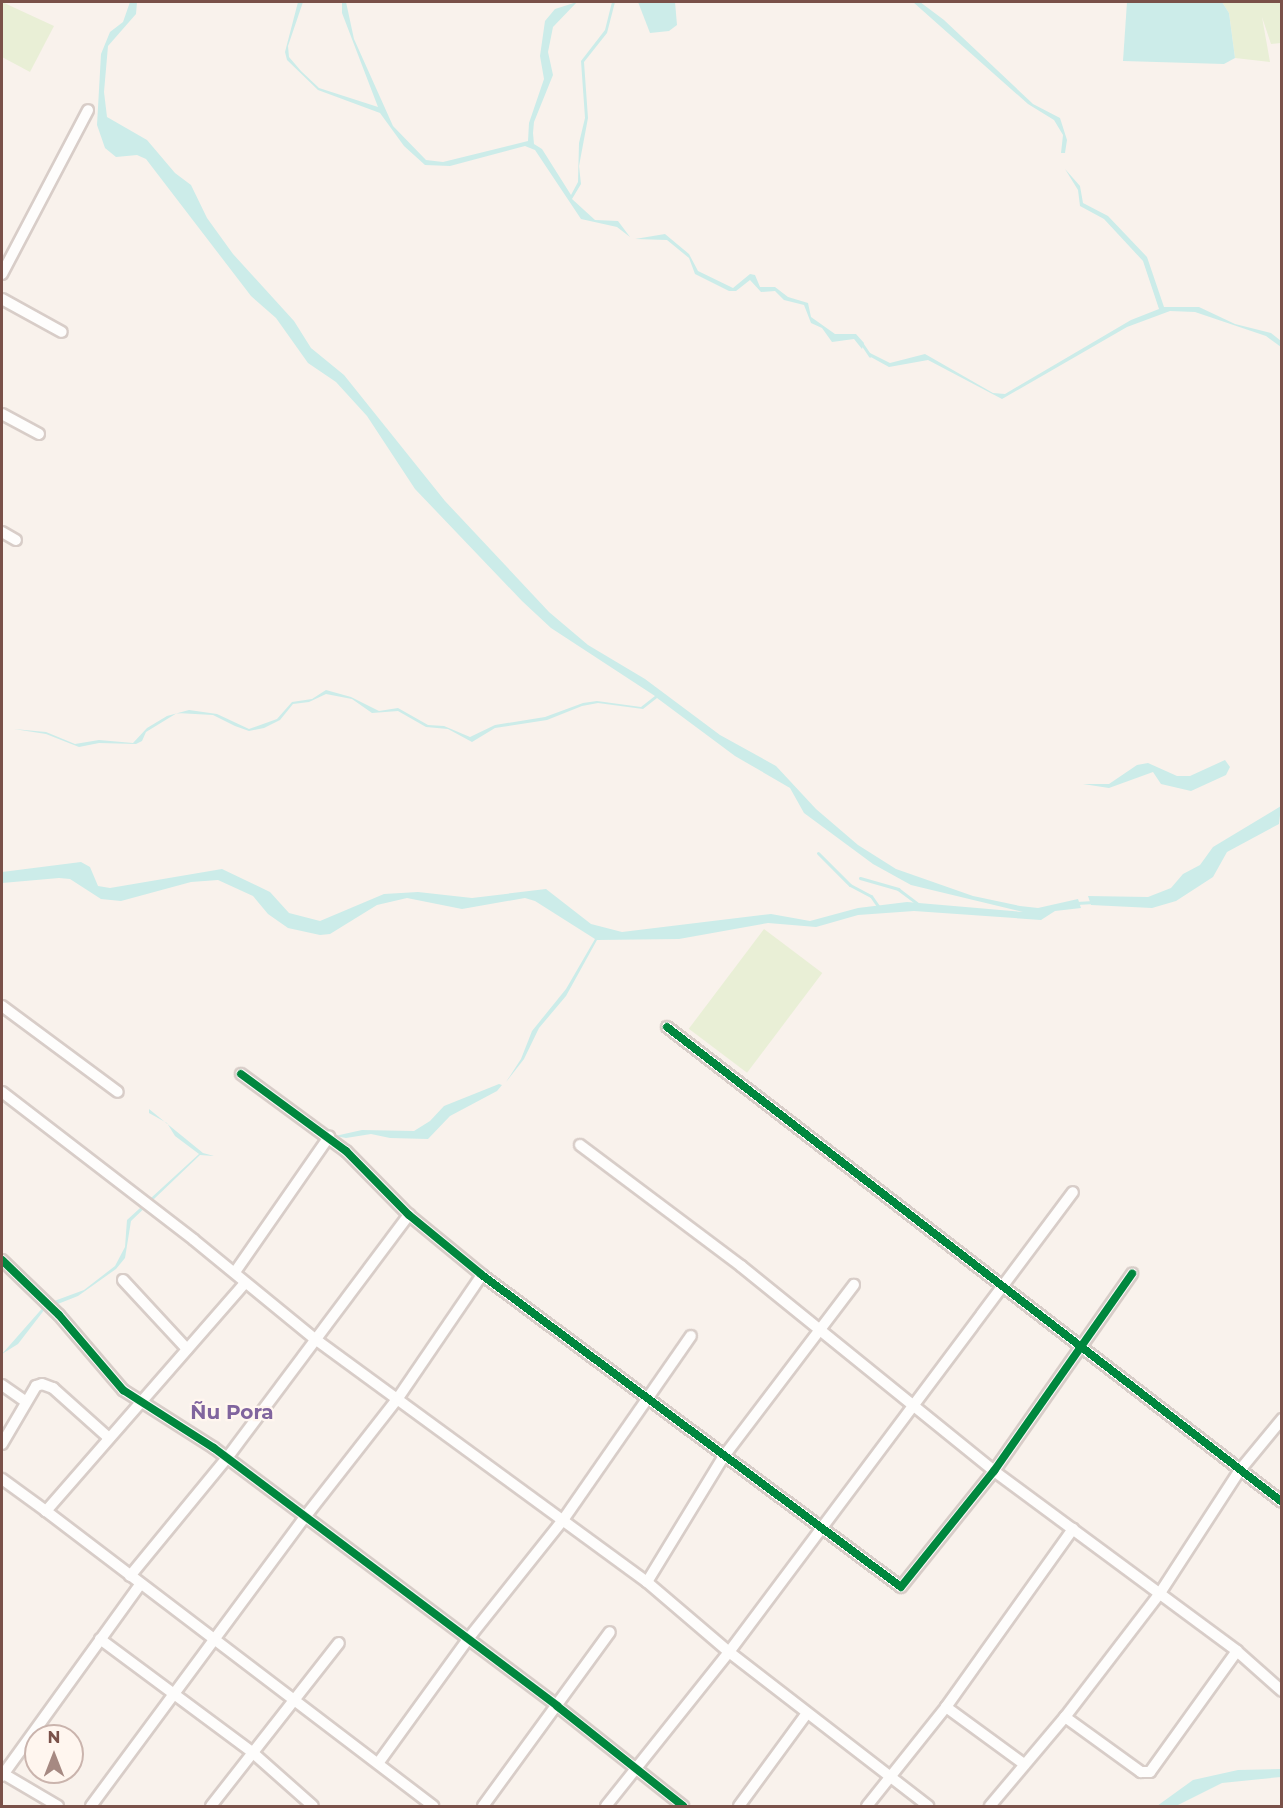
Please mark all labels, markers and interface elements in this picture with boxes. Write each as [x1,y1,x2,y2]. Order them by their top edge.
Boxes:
district label: Ñu Pora [190,1400,274,1424]
north arrow [24,1724,84,1784]
text: N [48,1728,60,1747]

